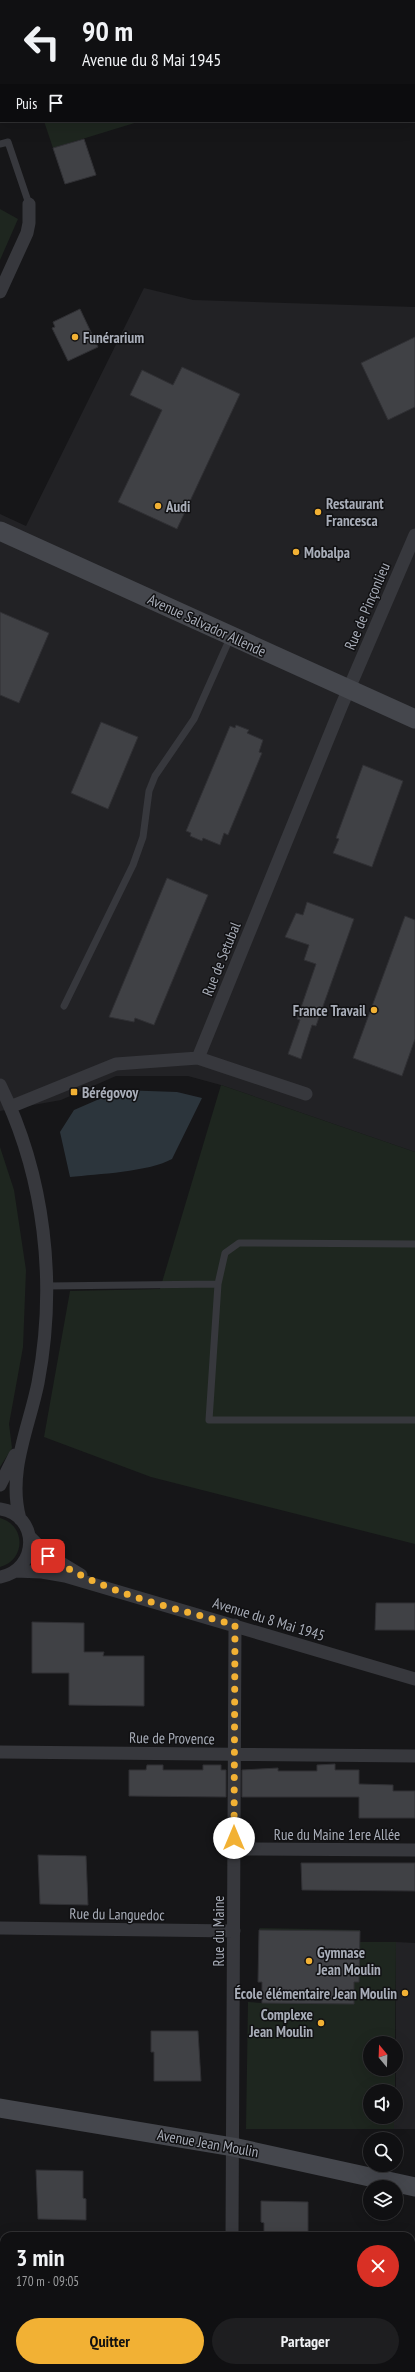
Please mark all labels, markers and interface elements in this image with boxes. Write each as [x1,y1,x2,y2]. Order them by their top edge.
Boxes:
text: 90 m [82,12,133,49]
icon: left [16,16,68,68]
text: Avenue du 8 Mai 1945 [82,48,221,71]
icon: arrive [45,92,67,114]
text: Puis [16,94,37,113]
place label: Funérarium [83,328,144,347]
marker: Funérarium [70,332,80,342]
place label: Restaurant Francesca [326,494,384,530]
place label: Audi [165,497,190,516]
marker: Audi [153,501,163,511]
marker: Restaurant Francesca [313,507,323,517]
place label: Mobalpa [304,543,350,562]
marker: Mobalpa [291,547,301,557]
street label: Rue de Pinçonlieu [340,559,394,653]
street label: Avenue Salvador Allende [145,589,269,661]
street label: Rue de Setubal [198,919,245,999]
place label: France Travail [293,1001,366,1020]
marker: France Travail [369,1005,379,1015]
place label: Bérégovoy [82,1083,139,1102]
marker: Bérégovoy [69,1087,79,1097]
pin [31,1539,65,1573]
icon: arrive [37,1545,59,1567]
street label: Avenue du 8 Mai 1945 [211,1593,327,1645]
street label: Rue de Provence [129,1728,215,1748]
position arrow [213,1817,255,1859]
street label: Rue du Maine 1ere Allée [274,1825,400,1844]
street label: Rue du Maine [209,1896,228,1966]
street label: Rue du Languedoc [69,1904,166,1924]
place label: Gymnase Jean Moulin [316,1943,381,1979]
marker: Gymnase Jean Moulin [304,1956,314,1966]
place label: École élémentaire Jean Moulin [234,1984,397,2003]
marker: École élémentaire Jean Moulin [400,1988,410,1998]
place label: Complexe Jean Moulin [248,2005,313,2041]
marker: Complexe Jean Moulin [316,2018,326,2028]
north arrow [363,2036,403,2076]
map controls [363,2036,403,2220]
button: sound [363,2084,403,2124]
street label: Avenue Jean Moulin [156,2125,260,2161]
button: search [363,2132,403,2172]
button: layers [363,2180,403,2220]
text: 3 min [16,2242,64,2273]
button: close [357,2245,399,2287]
text: 170 m · 09:05 [16,2273,79,2290]
button: Quitter [16,2318,204,2364]
button: Partager [212,2318,399,2364]

